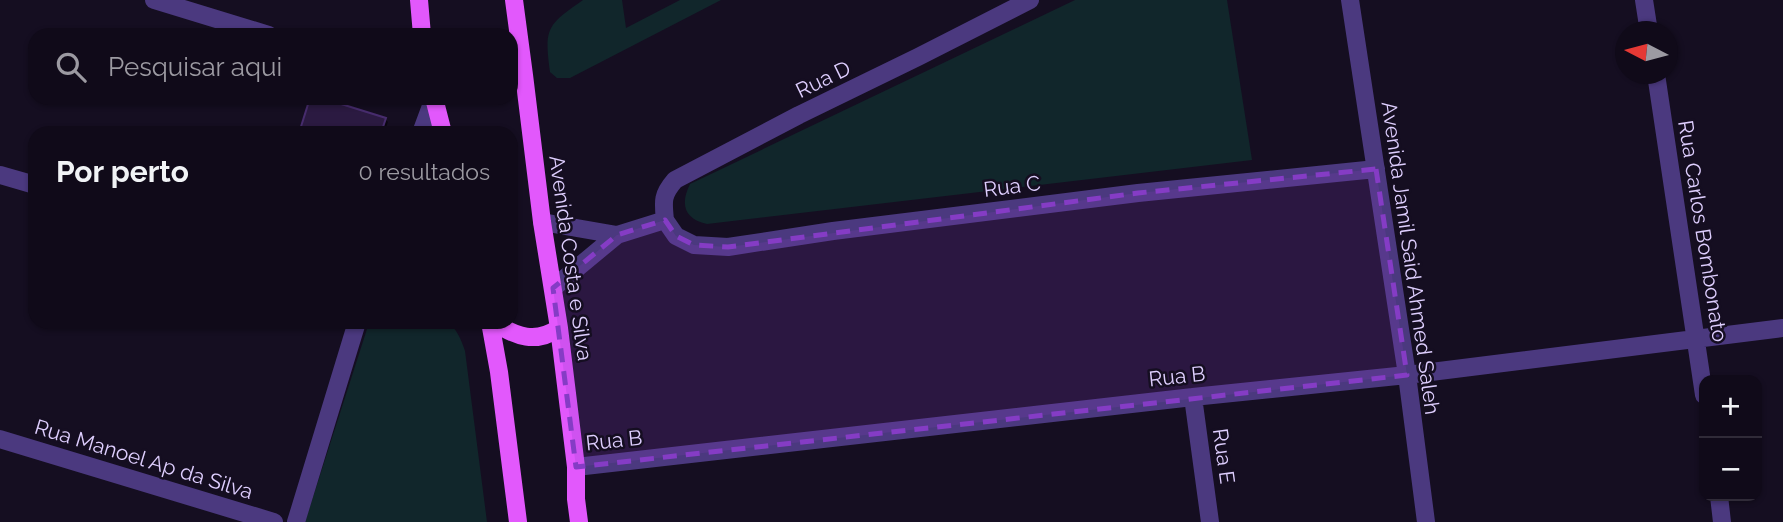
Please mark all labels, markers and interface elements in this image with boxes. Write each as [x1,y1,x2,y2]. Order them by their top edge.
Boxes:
north arrow [1615,21,1678,84]
search box [28,28,518,105]
icon: search [52,48,90,86]
text: Pesquisar aqui [108,52,282,82]
street label: Rua D [792,55,854,103]
street label: Avenida Jamil Said Ahmed Saleh [1377,100,1445,416]
street label: Rua Carlos Bombonato [1673,118,1733,344]
text: Por perto [56,154,189,189]
street label: Avenida Costa e Silva [544,154,598,362]
text: 0 resultados [358,158,490,185]
street label: Rua C [982,170,1042,202]
street label: Rua B [1147,361,1207,391]
map controls [1699,375,1762,501]
button: + [1699,375,1762,438]
street label: Rua Manoel Ap da Silva [32,414,256,504]
street label: Rua B [584,425,644,455]
street label: Rua E [1208,427,1240,485]
button: − [1699,438,1762,501]

